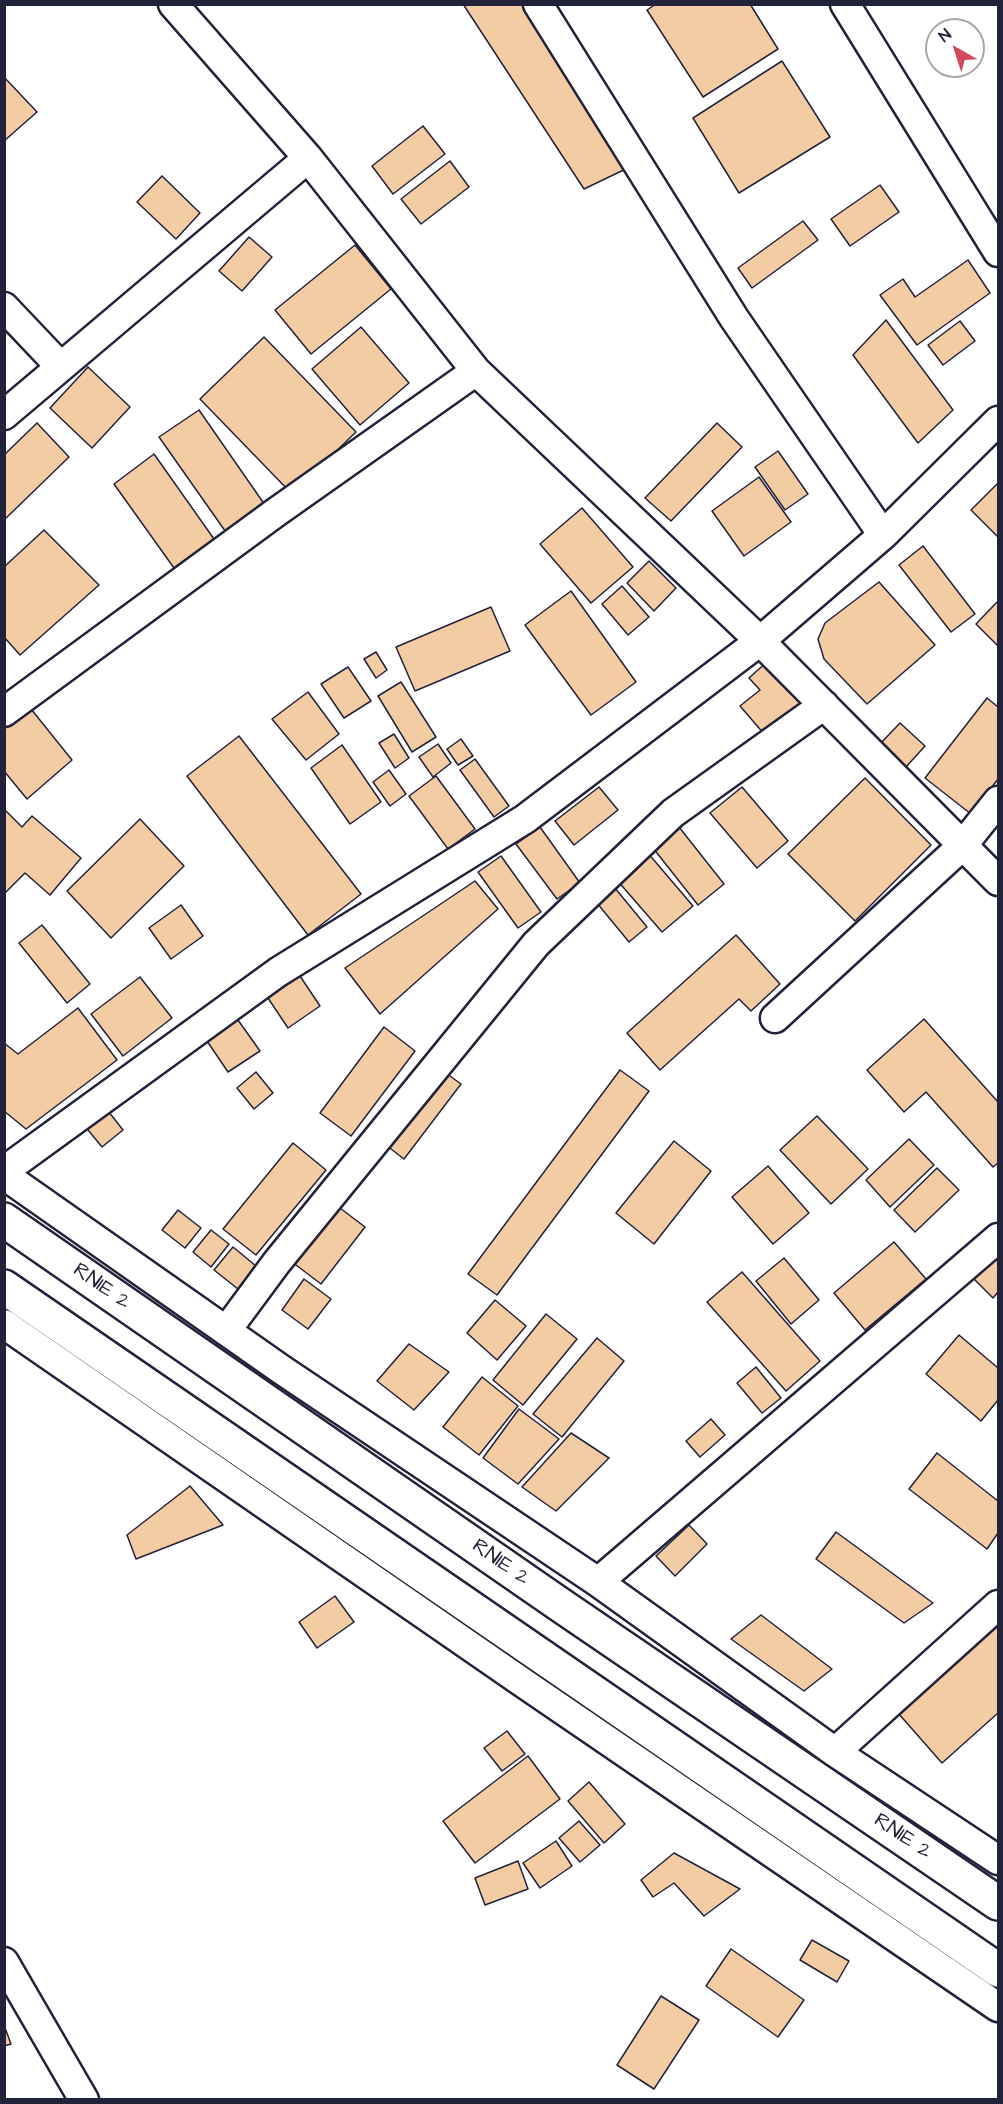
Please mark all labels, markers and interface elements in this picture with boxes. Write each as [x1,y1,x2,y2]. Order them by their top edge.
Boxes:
north arrow [925,18,985,78]
text: N [934,24,956,47]
street label: RNIE 2 [67,1258,135,1316]
street label: RNIE 2 [466,1534,534,1592]
street label: RNIE 2 [868,1809,936,1865]

